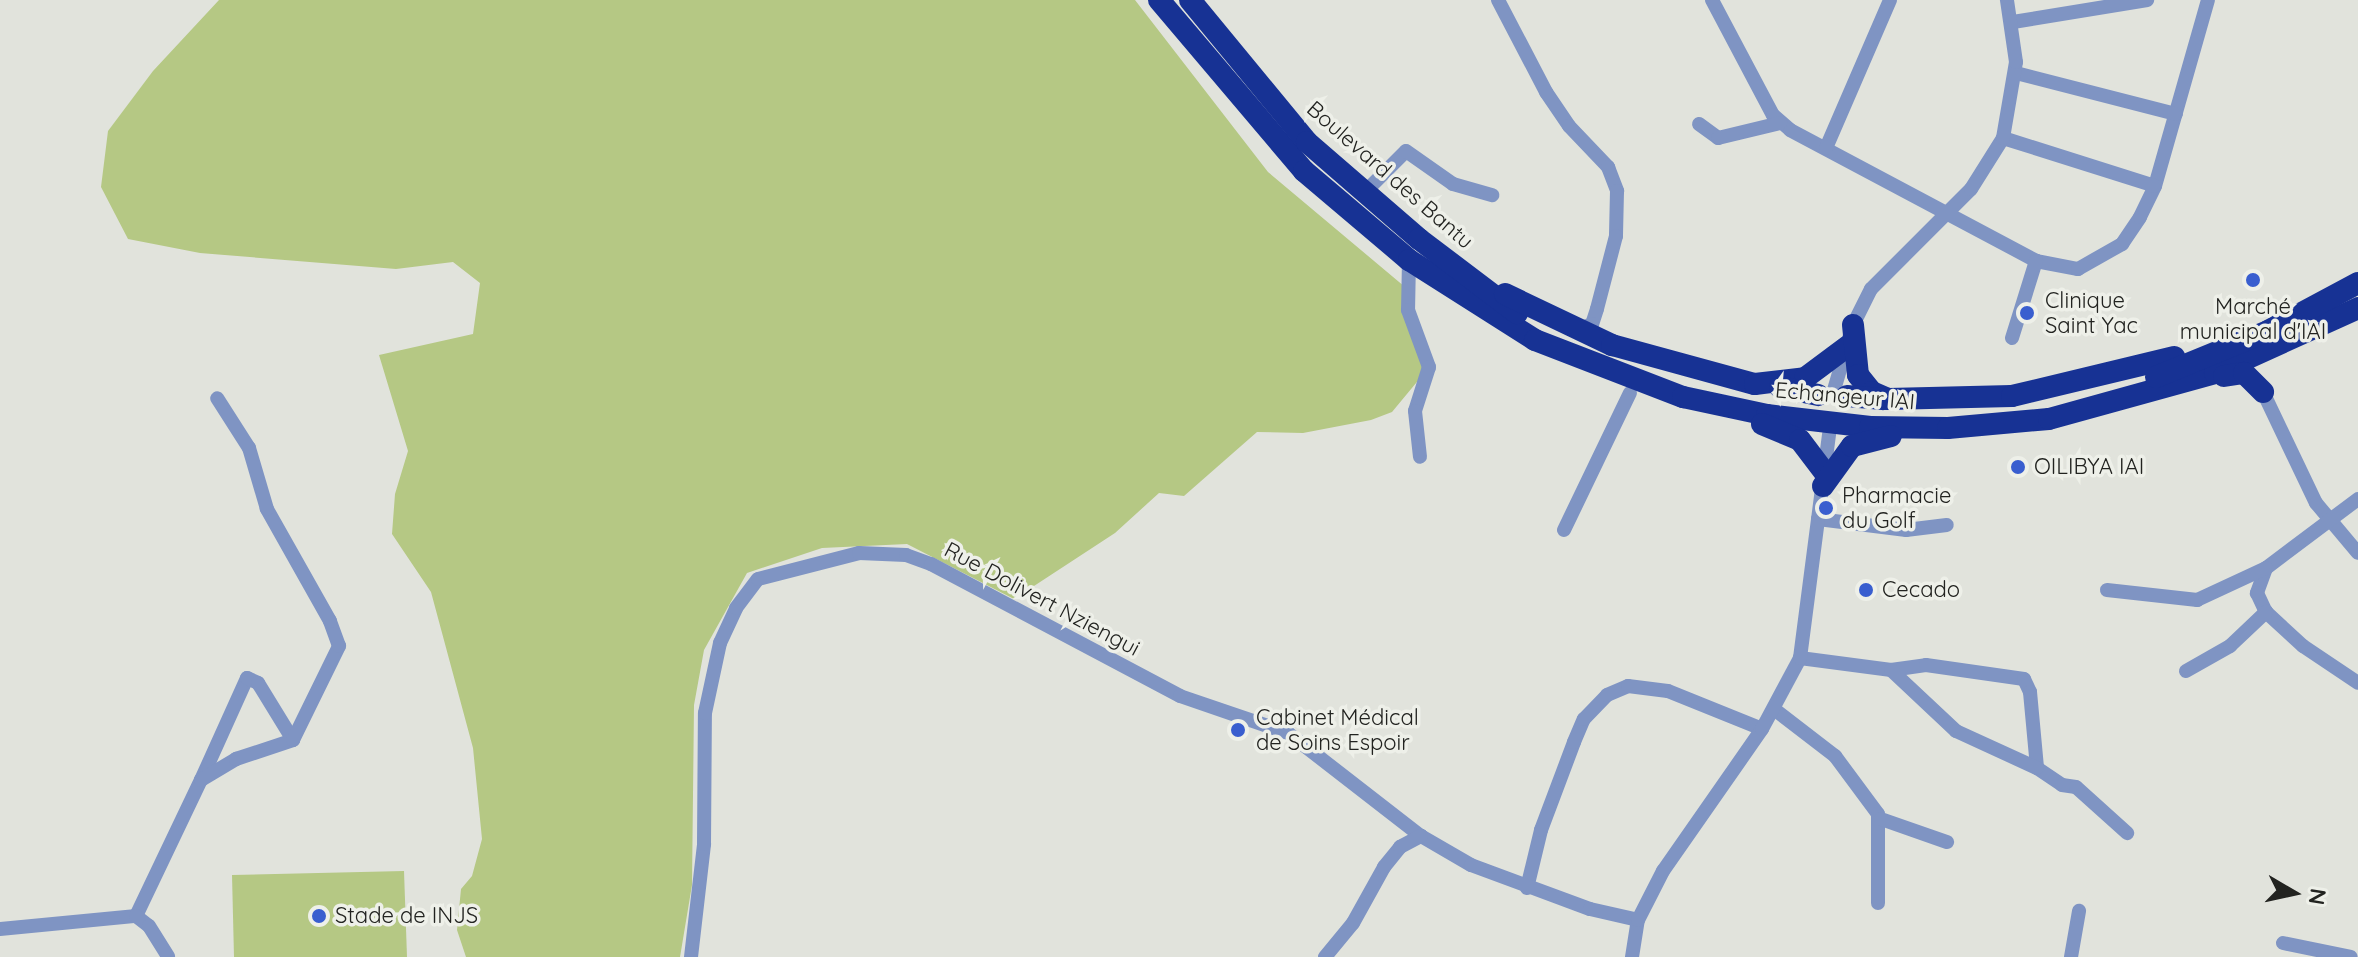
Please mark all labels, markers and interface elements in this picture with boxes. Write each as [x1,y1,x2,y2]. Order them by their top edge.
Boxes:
street label: Boulevard des Bantu [1301,96,1479,254]
marker: Marché municipal d'IAI [2244,271,2262,289]
place label: Clinique Saint Yac [2045,287,2138,338]
place label: Marché municipal d'IAI [2180,293,2326,344]
marker: Clinique Saint Yac [2016,302,2038,324]
street label: Echangeur IAI [1774,377,1916,415]
place label: OILIBYA IAI [2034,454,2144,480]
marker: OILIBYA IAI [2009,458,2027,476]
place label: Pharmacie du Golf [1842,482,1951,534]
marker: Pharmacie du Golf [1817,499,1835,517]
street label: Rue Dolivert Nziengui [940,536,1144,662]
place label: Cecado [1882,577,1960,603]
marker: Cecado [1857,581,1875,599]
place label: Cabinet Médical de Soins Espoir [1256,704,1419,756]
marker: Cabinet Médical de Soins Espoir [1227,719,1249,741]
north arrow [2254,853,2334,933]
text: N [2303,887,2333,907]
place label: Stade de INJS [335,903,478,929]
marker: Stade de INJS [310,907,328,925]

